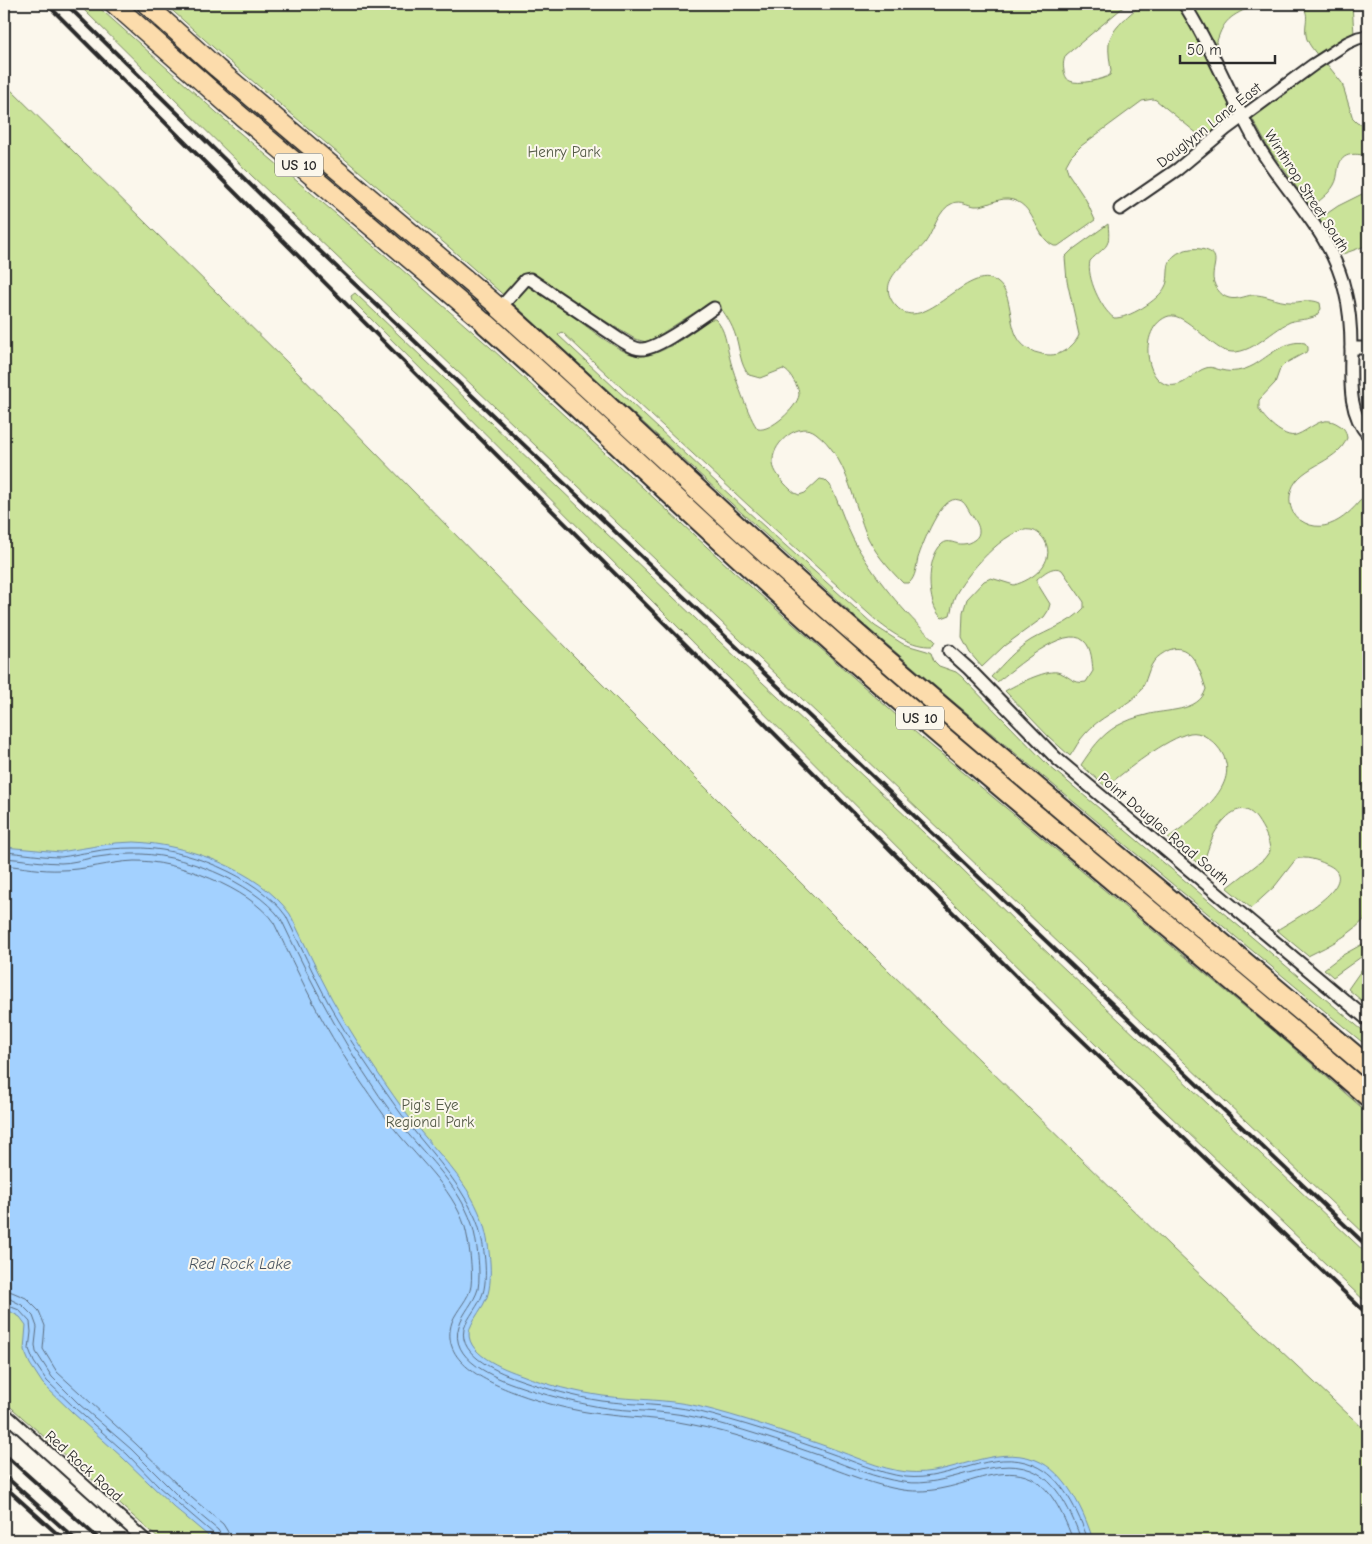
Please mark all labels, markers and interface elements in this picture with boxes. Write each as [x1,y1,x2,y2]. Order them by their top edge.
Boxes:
scale bar [1180,32,1274,64]
text: 50 m [1187,41,1222,59]
street label: Douglynn Lane East [1153,78,1265,171]
street label: Winthrop Street South [1261,126,1353,256]
park label: Henry Park [527,143,601,161]
road number: US 10 [275,154,323,176]
road number: US 10 [896,706,944,730]
street label: Point Douglas Road South [1095,769,1233,889]
park label: Pig's Eye Regional Park [386,1096,475,1131]
water label: Red Rock Lake [189,1255,291,1273]
street label: Red Rock Road [42,1427,126,1505]

